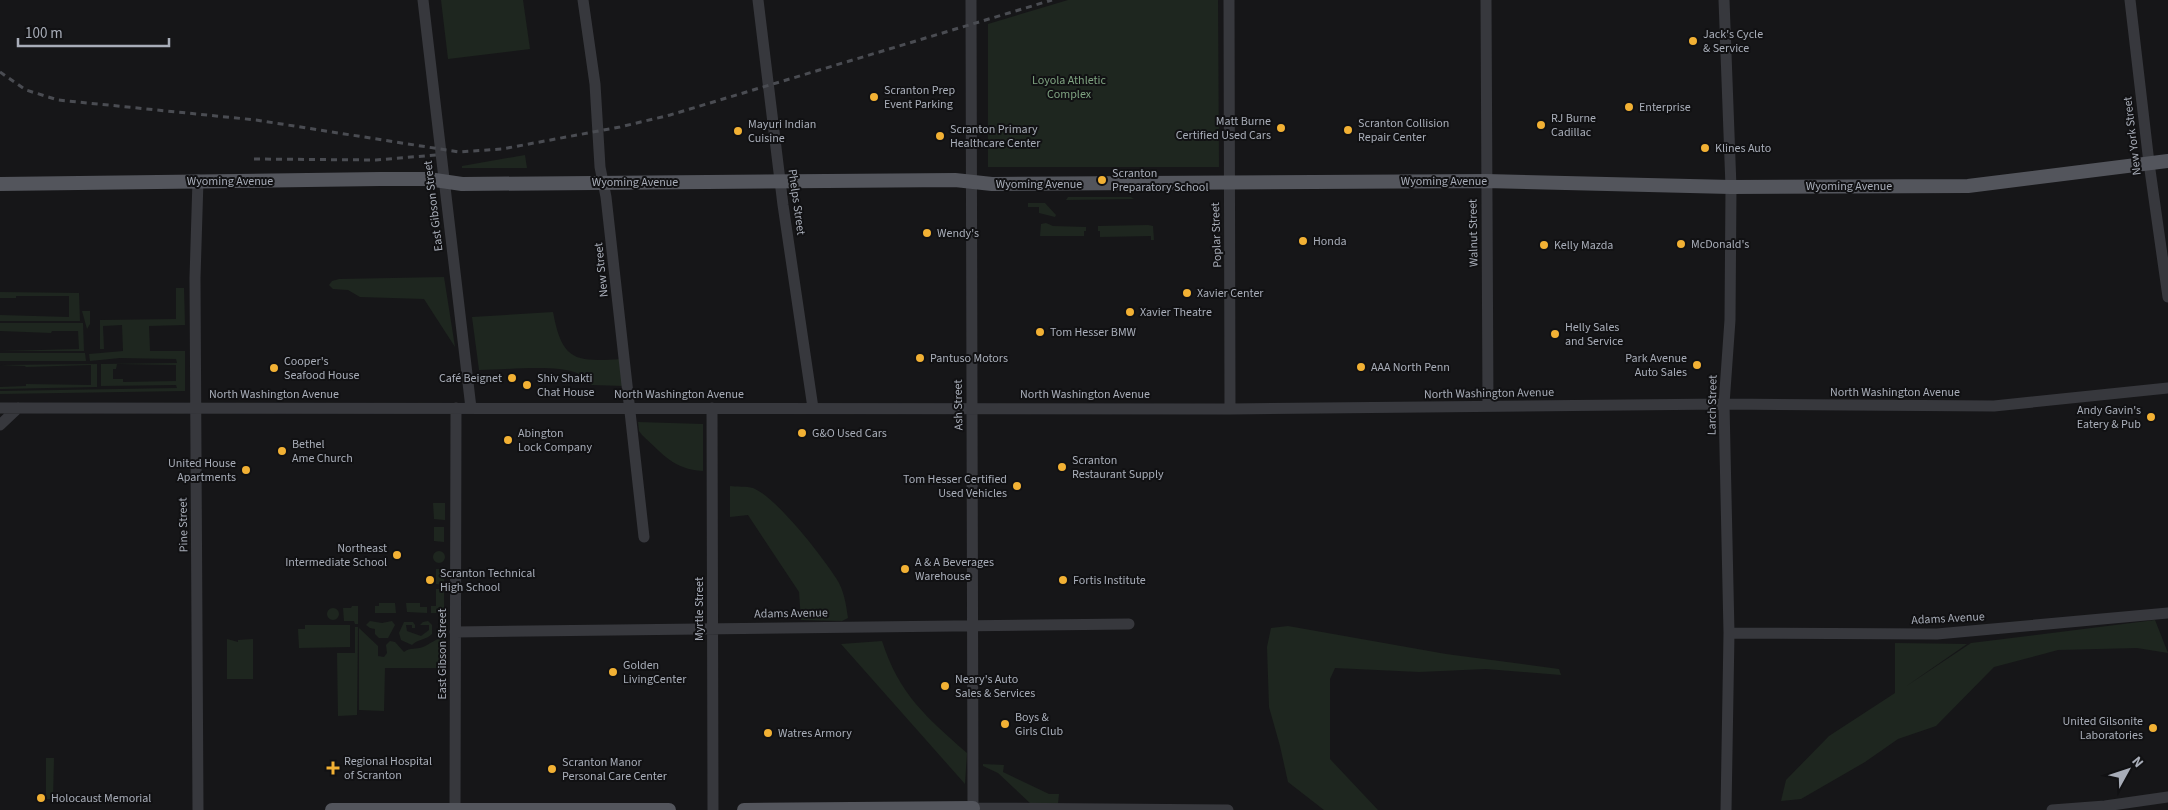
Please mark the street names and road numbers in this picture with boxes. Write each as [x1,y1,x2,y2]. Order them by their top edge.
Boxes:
street label: New York Street [2119,96,2146,176]
street label: East Gibson Street [420,160,447,252]
street label: Phelps Street [783,168,810,236]
street label: Wyoming Avenue [187,173,273,190]
street label: Wyoming Avenue [1401,173,1487,190]
street label: Wyoming Avenue [592,174,678,191]
street label: Wyoming Avenue [996,176,1082,193]
street label: Wyoming Avenue [1806,178,1892,195]
street label: Walnut Street [1464,199,1483,267]
street label: Poplar Street [1207,202,1226,268]
street label: New Street [590,242,613,298]
street label: Larch Street [1703,375,1722,435]
street label: Ash Street [950,379,967,431]
street label: North Washington Avenue [1424,384,1554,403]
street label: North Washington Avenue [1830,384,1960,401]
street label: North Washington Avenue [209,386,339,403]
street label: North Washington Avenue [614,386,744,403]
street label: North Washington Avenue [1020,386,1150,403]
street label: Pine Street [175,497,192,553]
street label: Myrtle Street [691,577,708,641]
street label: Adams Avenue [754,604,828,623]
street label: East Gibson Street [434,608,451,700]
street label: Adams Avenue [1911,608,1985,629]

